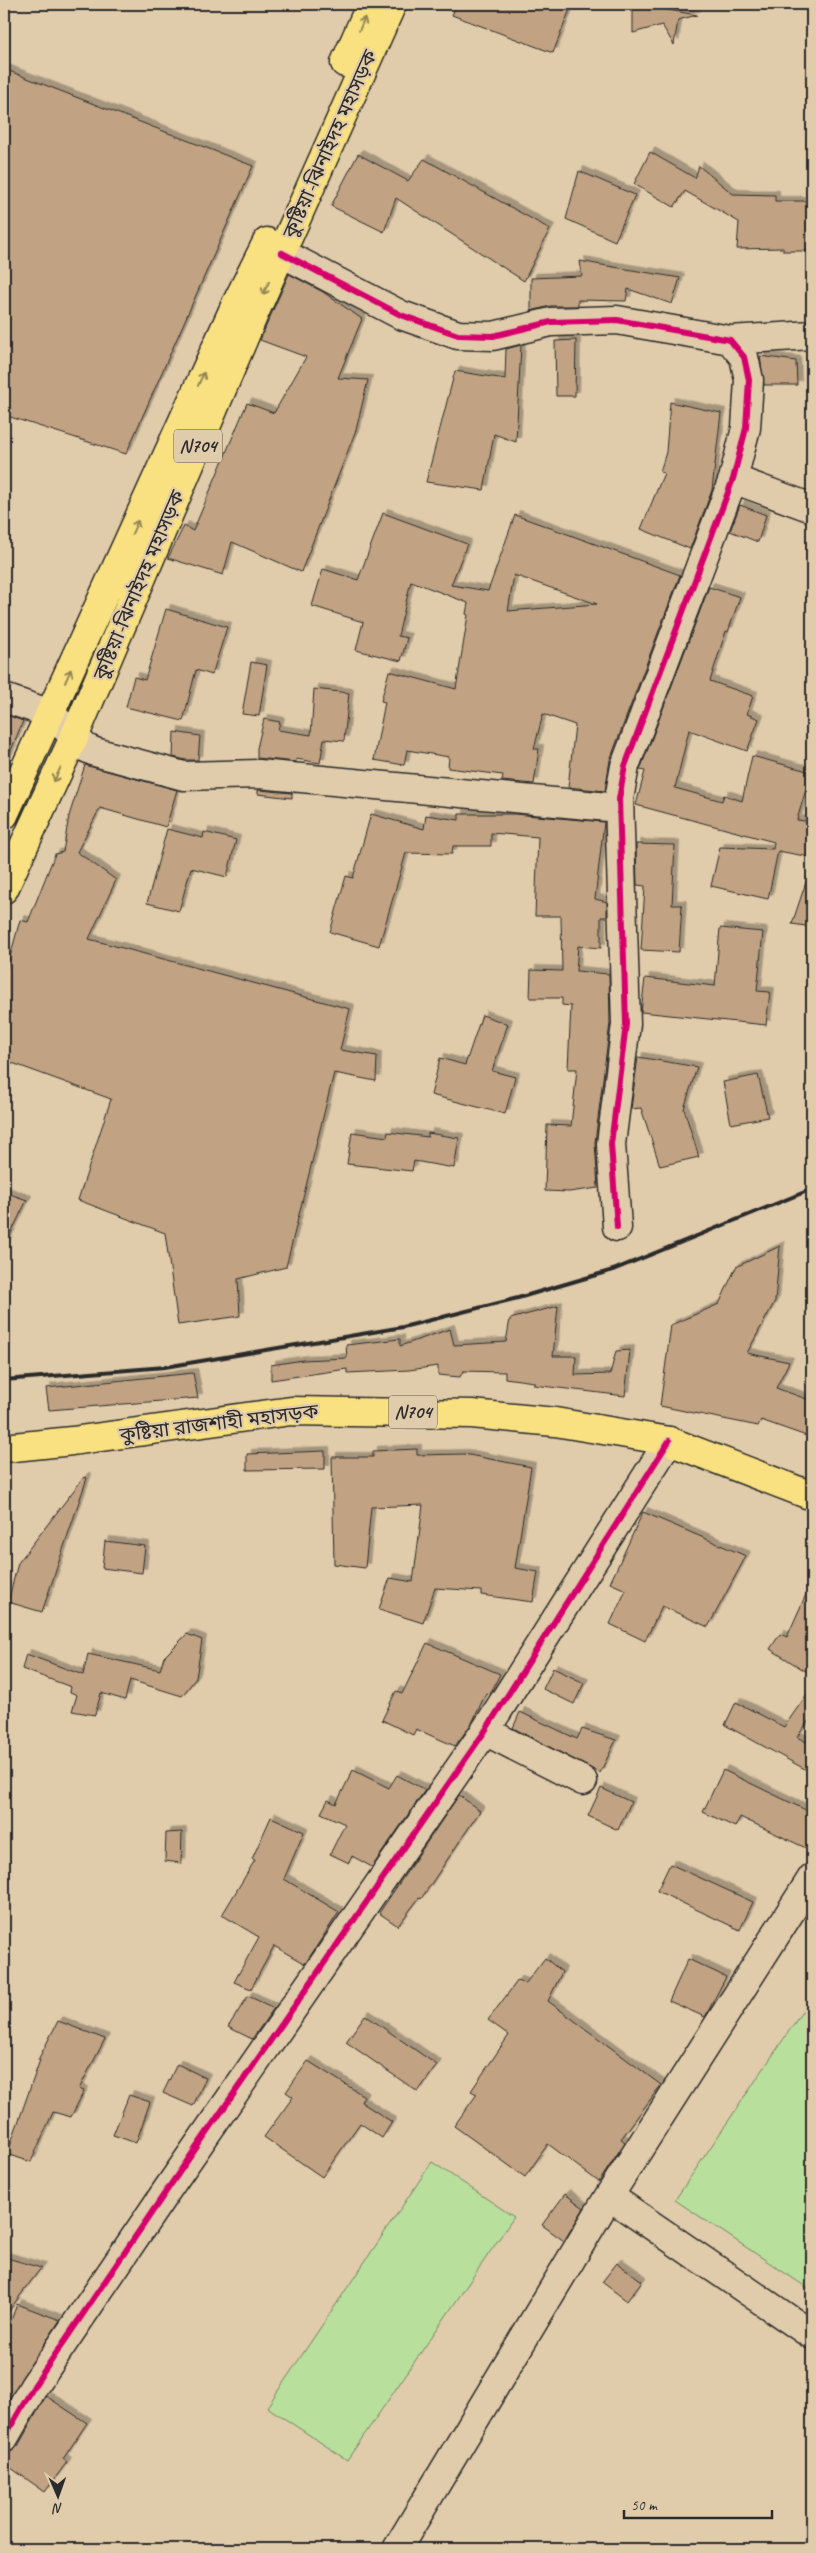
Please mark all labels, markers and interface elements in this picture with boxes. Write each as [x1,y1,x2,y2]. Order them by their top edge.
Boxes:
one-way arrow [357,17,367,32]
street label: কুষ্টিয়া-ঝিনাইদহ মহাসড়ক [277,45,383,243]
one-way arrow [260,280,270,295]
one-way arrow [197,372,207,387]
road number: N704 [174,430,222,462]
street label: কুষ্টিয়া-ঝিনাইদহ মহাসড়ক [87,486,191,684]
one-way arrow [130,520,140,535]
one-way arrow [63,669,73,684]
one-way arrow [51,767,61,782]
road number: N704 [389,1395,437,1428]
street label: কুষ্টিয়া রাজশাহী মহাসড়ক [117,1398,321,1448]
north arrow [32,2470,82,2520]
scale bar [624,2488,771,2520]
text: 50 m [631,2496,658,2515]
text: N [51,2500,63,2517]

